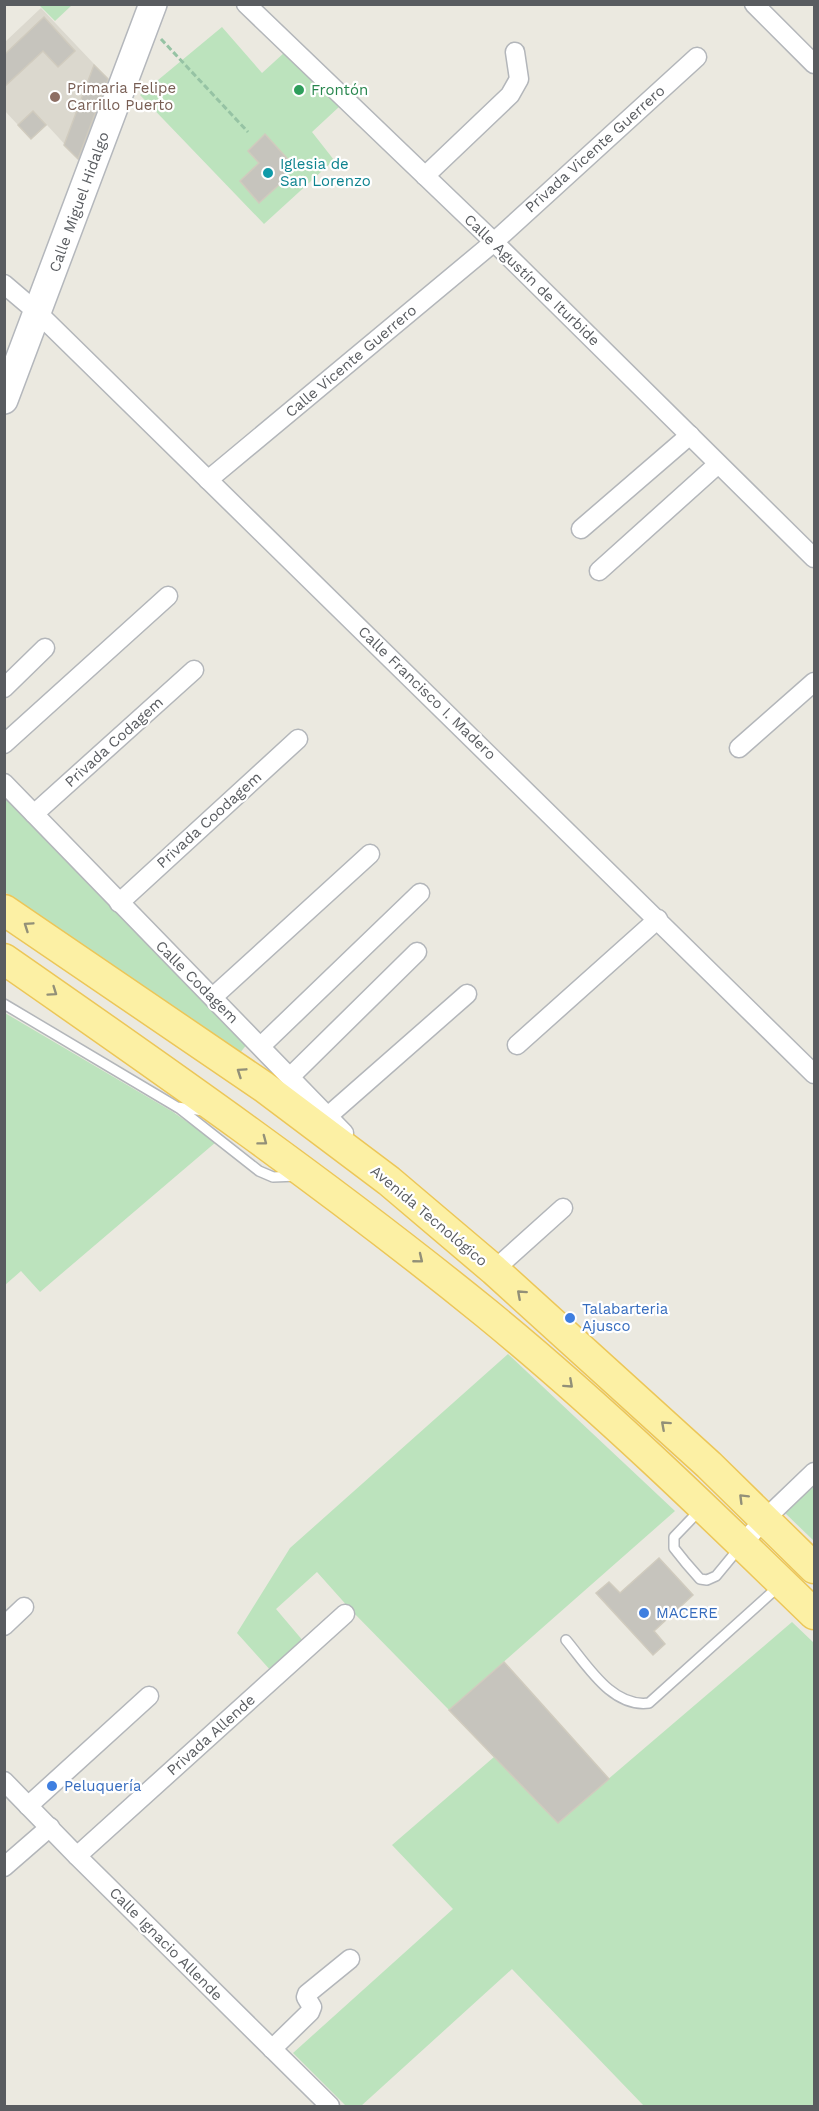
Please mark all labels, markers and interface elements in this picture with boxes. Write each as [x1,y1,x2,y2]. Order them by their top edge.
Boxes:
place label: Primaria Felipe Carrillo Puerto [67,79,176,114]
place label: Frontón [311,81,368,99]
street label: Privada Vicente Guerrero [521,81,669,217]
marker: Frontón [292,83,306,97]
marker: Primaria Felipe Carrillo Puerto [48,90,62,104]
street label: Calle Miguel Hidalgo [45,129,113,275]
place label: Iglesia de San Lorenzo [280,155,371,190]
marker: Iglesia de San Lorenzo [261,166,275,180]
street label: Calle Agustín de Iturbide [460,210,604,350]
street label: Calle Vicente Guerrero [282,301,420,421]
street label: Calle Francisco I. Madero [354,622,500,764]
street label: Privada Codagem [61,693,167,791]
street label: Privada Coodagem [153,768,265,872]
one-way arrow [23,922,34,933]
street label: Calle Codagem [152,937,242,1027]
one-way arrow [46,985,57,996]
one-way arrow [236,1068,247,1079]
one-way arrow [257,1134,268,1145]
street label: Avenida Tecnológico [367,1162,491,1270]
one-way arrow [412,1251,423,1262]
one-way arrow [517,1291,528,1302]
place label: Talabarteria Ajusco [582,1300,669,1335]
marker: Talabarteria Ajusco [563,1311,577,1325]
one-way arrow [562,1377,572,1388]
one-way arrow [662,1421,672,1432]
one-way arrow [739,1495,750,1506]
place label: MACERE [656,1604,718,1622]
marker: MACERE [637,1606,651,1620]
street label: Privada Allende [163,1691,259,1779]
place label: Peluquería [64,1777,142,1795]
marker: Peluquería [45,1779,59,1793]
street label: Calle Ignacio Allende [106,1884,226,2004]

